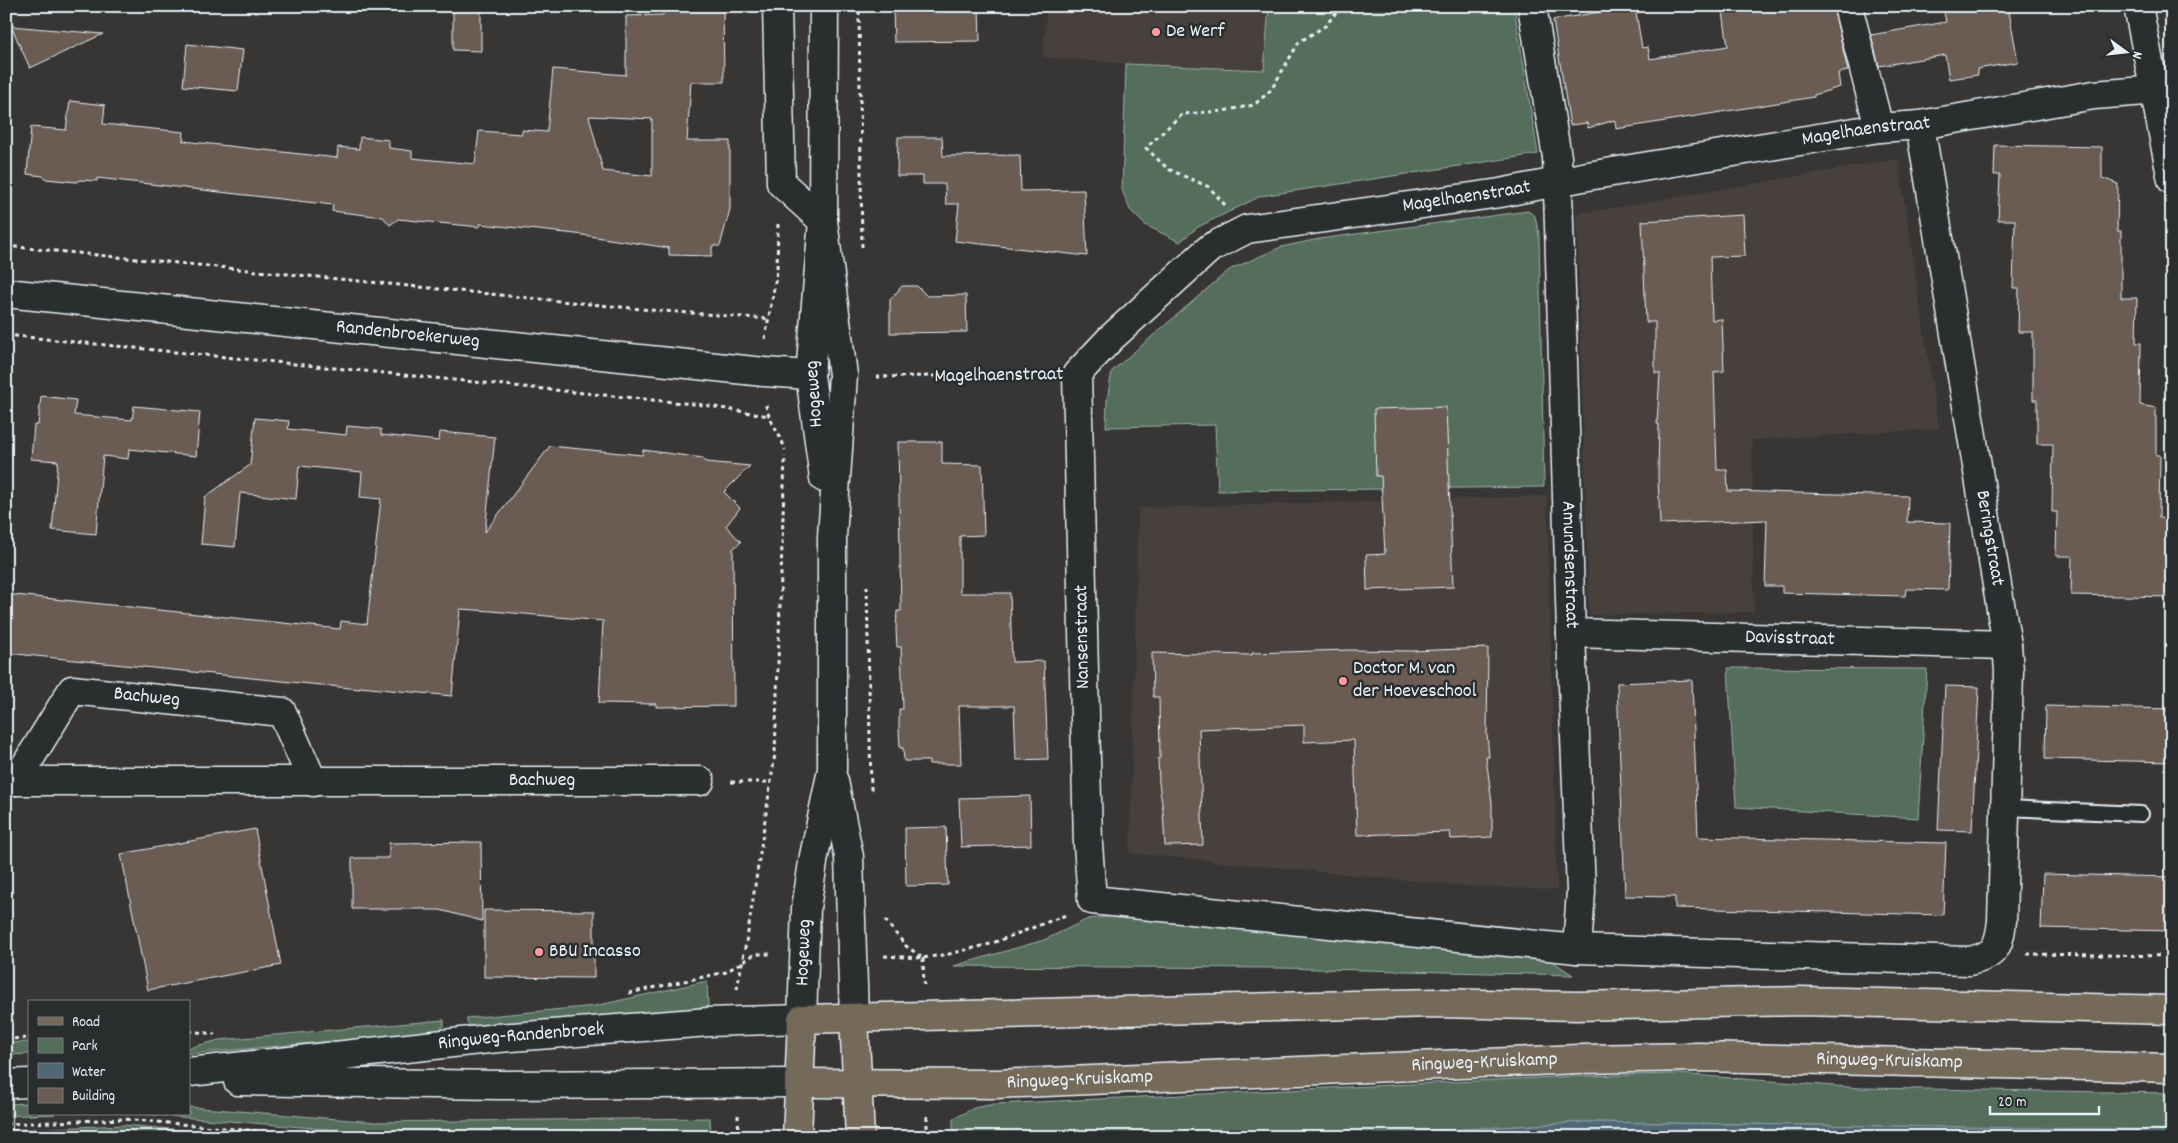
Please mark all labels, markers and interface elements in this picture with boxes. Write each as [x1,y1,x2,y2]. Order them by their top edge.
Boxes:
place label: De Werf [1166,18,1225,46]
marker: De Werf [1150,26,1162,38]
north arrow [2100,28,2150,78]
text: N [2126,49,2147,61]
street label: Magelhaenstraat [1800,109,1933,154]
street label: Magelhaenstraat [1401,173,1533,221]
street label: Randenbroekerweg [334,313,481,356]
street label: Hogeweg [799,360,831,428]
street label: Magelhaenstraat [934,361,1064,391]
street label: Beringstraat [1967,488,2011,588]
street label: Amundsenstraat [1553,500,1585,629]
street label: Nansenstraat [1068,585,1098,689]
street label: Davisstraat [1745,624,1835,654]
place label: Doctor M. van der Hoeveschool [1353,655,1477,706]
marker: Doctor M. van der Hoeveschool [1337,675,1349,687]
street label: Bachweg [112,680,181,715]
street label: Bachweg [509,767,575,795]
street label: Hogeweg [789,918,820,987]
place label: BBU Incasso [549,938,641,966]
marker: BBU Incasso [533,946,545,958]
legend [28,1000,190,1116]
text: Road [72,1012,100,1034]
street label: Ringweg-Randenbroek [437,1016,605,1058]
text: Park [72,1036,98,1058]
street label: Ringweg-Kruiskamp [1411,1046,1558,1080]
street label: Ringweg-Kruiskamp [1816,1046,1963,1077]
text: Water [72,1062,106,1084]
street label: Ringweg-Kruiskamp [1006,1063,1154,1098]
scale bar [1990,1083,2099,1115]
text: Building [72,1086,115,1108]
text: 20 m [1998,1092,2026,1114]

